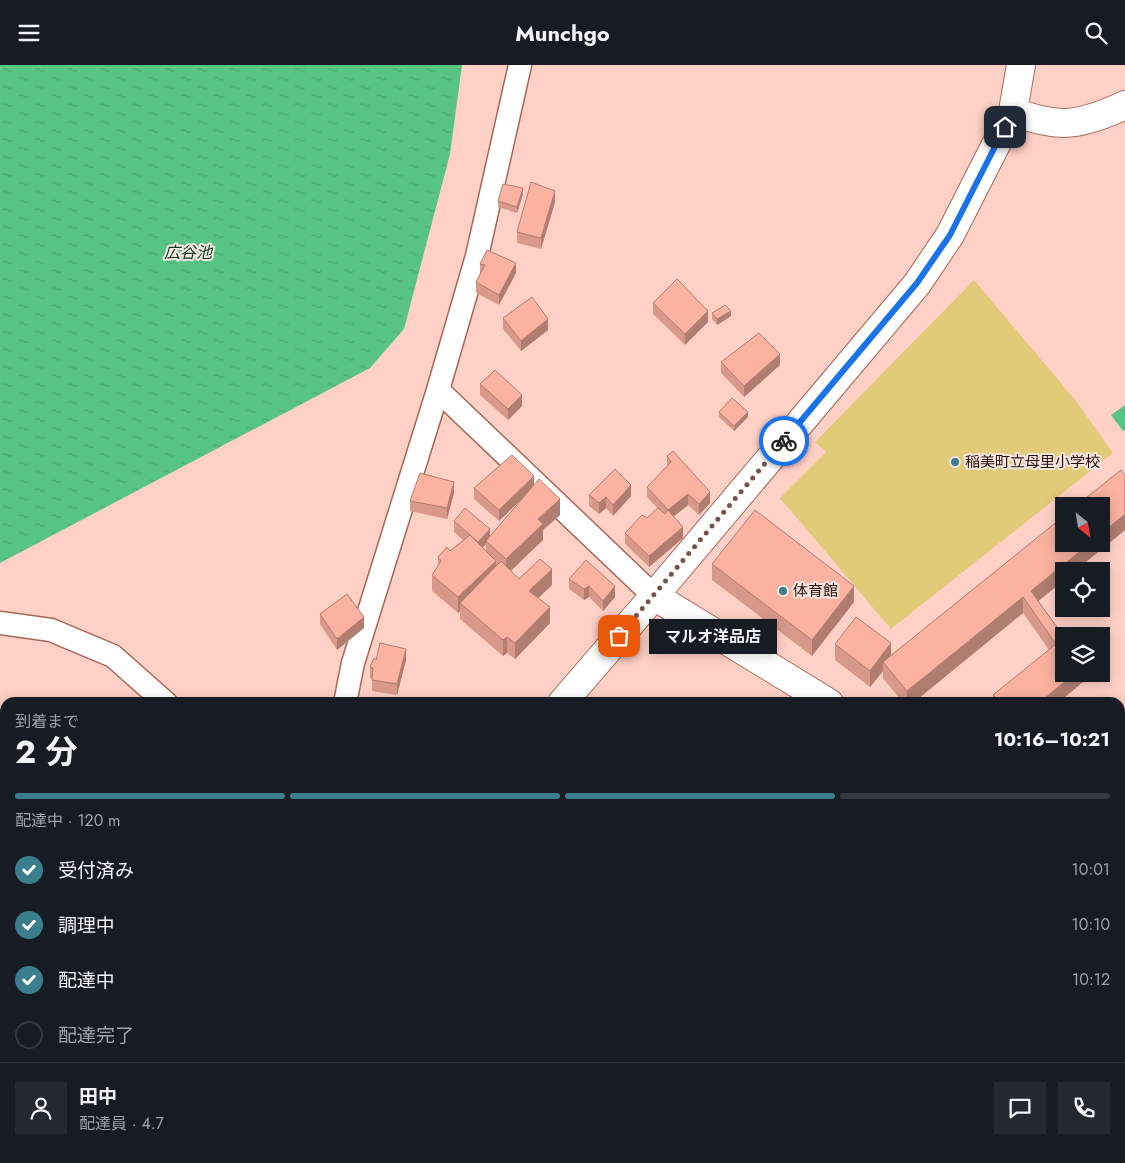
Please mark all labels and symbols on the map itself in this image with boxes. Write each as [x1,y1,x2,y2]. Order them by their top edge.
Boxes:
pin [984,106,1026,148]
water label: 広谷池 [164,241,214,264]
courier [759,416,809,466]
place label: 稲美町立母里小学校 [965,451,1100,473]
marker: 稲美町立母里小学校 [949,456,961,468]
north arrow [1055,497,1110,553]
place label: 体育館 [793,580,838,602]
marker: 体育館 [777,585,789,597]
pin [598,615,640,657]
callout: マルオ洋品店 [649,619,776,653]

